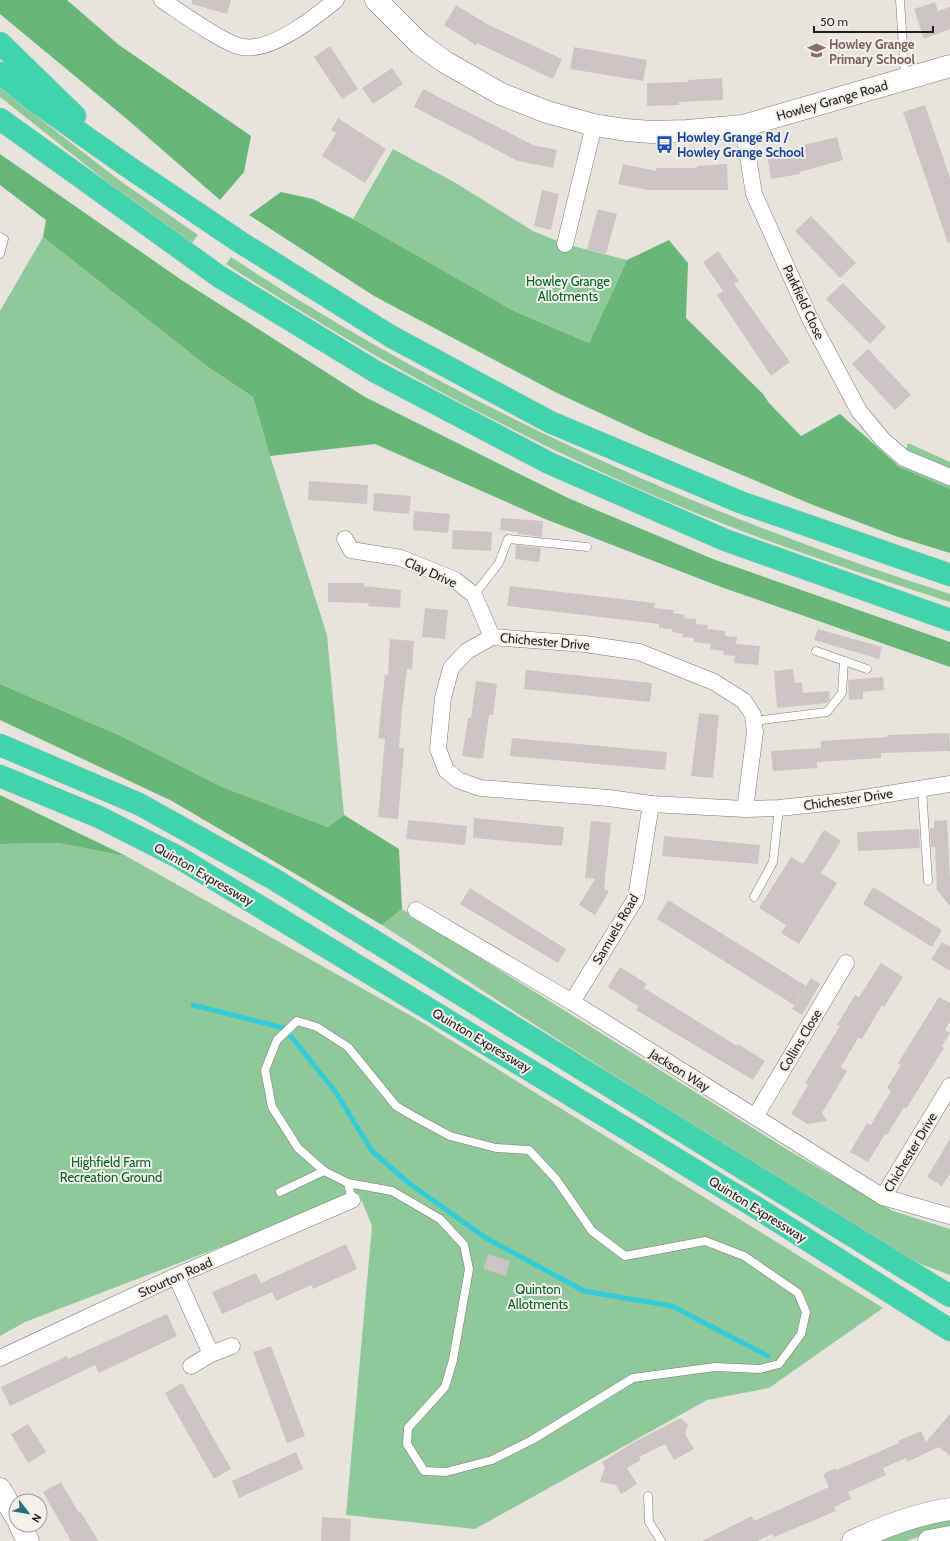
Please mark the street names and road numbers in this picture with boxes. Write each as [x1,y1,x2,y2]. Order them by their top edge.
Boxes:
street label: Howley Grange Road [775,76,889,124]
street label: Parkfield Close [780,262,828,342]
street label: Clay Drive [402,553,460,591]
street label: Chichester Drive [499,629,591,653]
street label: Chichester Drive [802,785,894,813]
street label: Quinton Expressway [151,839,257,909]
street label: Samuels Road [589,891,641,967]
street label: Quinton Expressway [430,1004,535,1076]
street label: Collins Close [775,1006,825,1074]
street label: Jackson Way [646,1045,714,1095]
street label: Chichester Drive [880,1109,940,1195]
street label: Quinton Expressway [706,1172,810,1246]
street label: Stourton Road [135,1253,215,1301]

